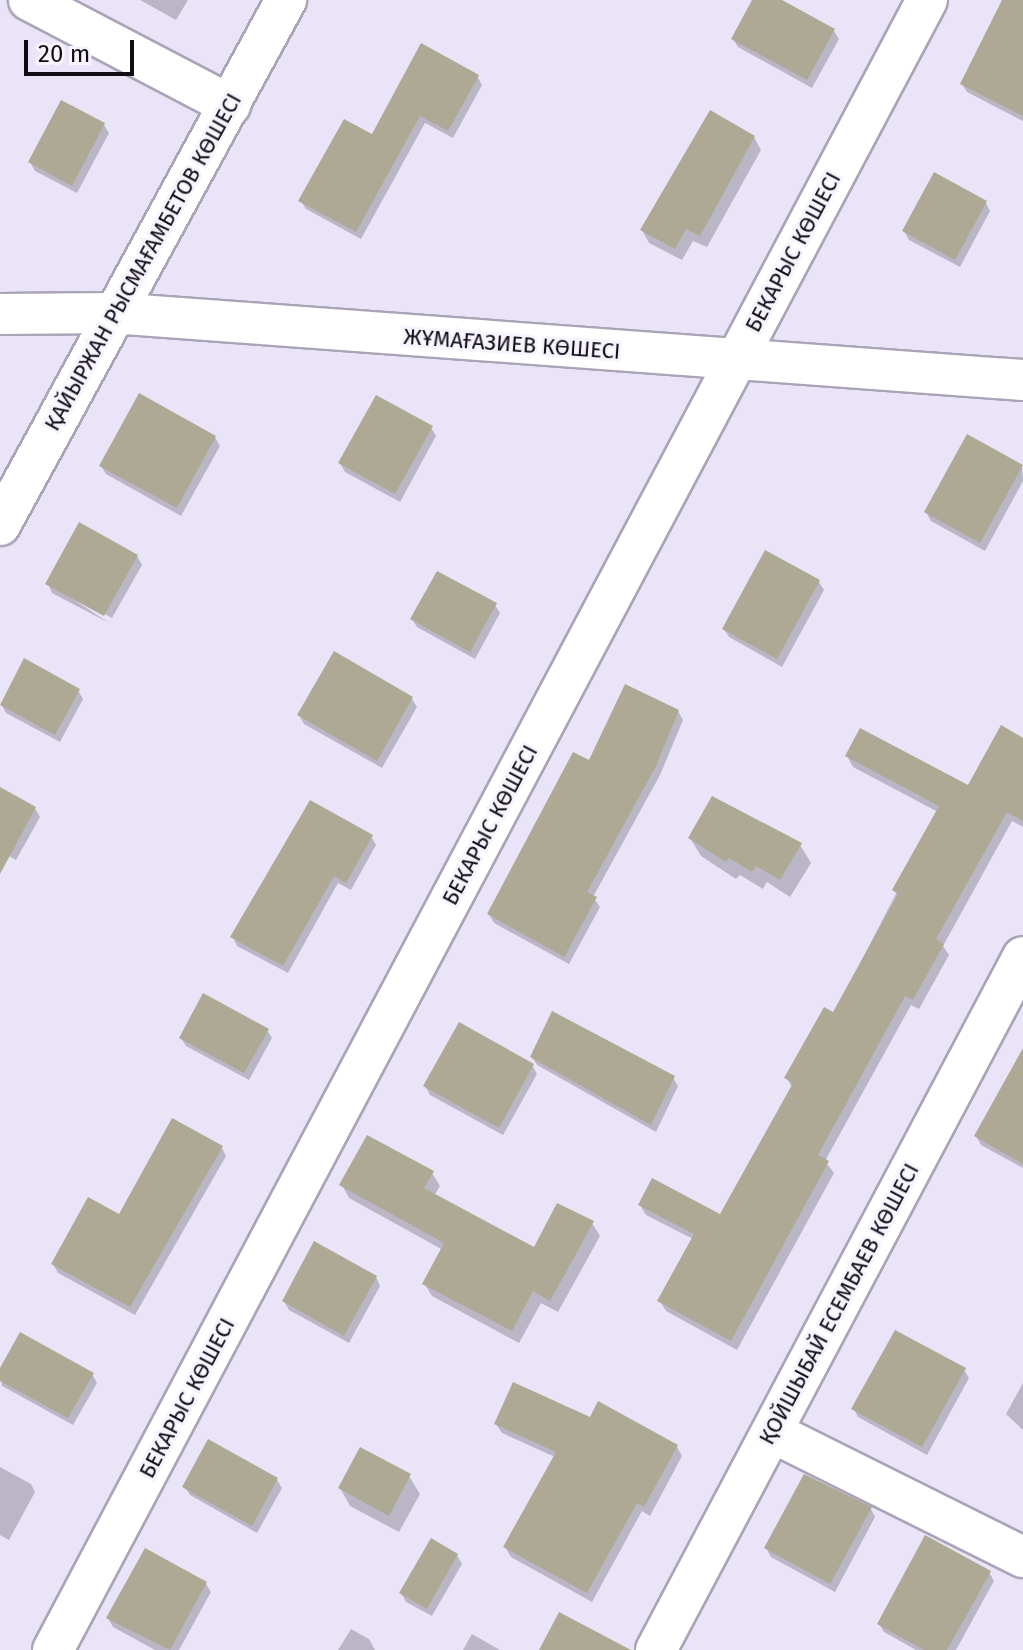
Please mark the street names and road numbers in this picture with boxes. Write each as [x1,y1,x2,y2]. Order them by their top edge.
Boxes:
street label: ҚАЙЫРЖАН РЫСМАҒАМБЕТОВ КӨШЕСІ [39,89,247,435]
street label: БЕКАРЫС КӨШЕСІ [740,167,846,337]
street label: ЖҰМАҒАЗИЕВ КӨШЕСІ [403,323,621,365]
street label: БЕКАРЫС КӨШЕСІ [437,740,543,910]
street label: ҚОЙШЫБАЙ ЕСЕМБАЕВ КӨШЕСІ [753,1159,925,1449]
street label: БЕКАРЫС КӨШЕСІ [134,1313,240,1483]

